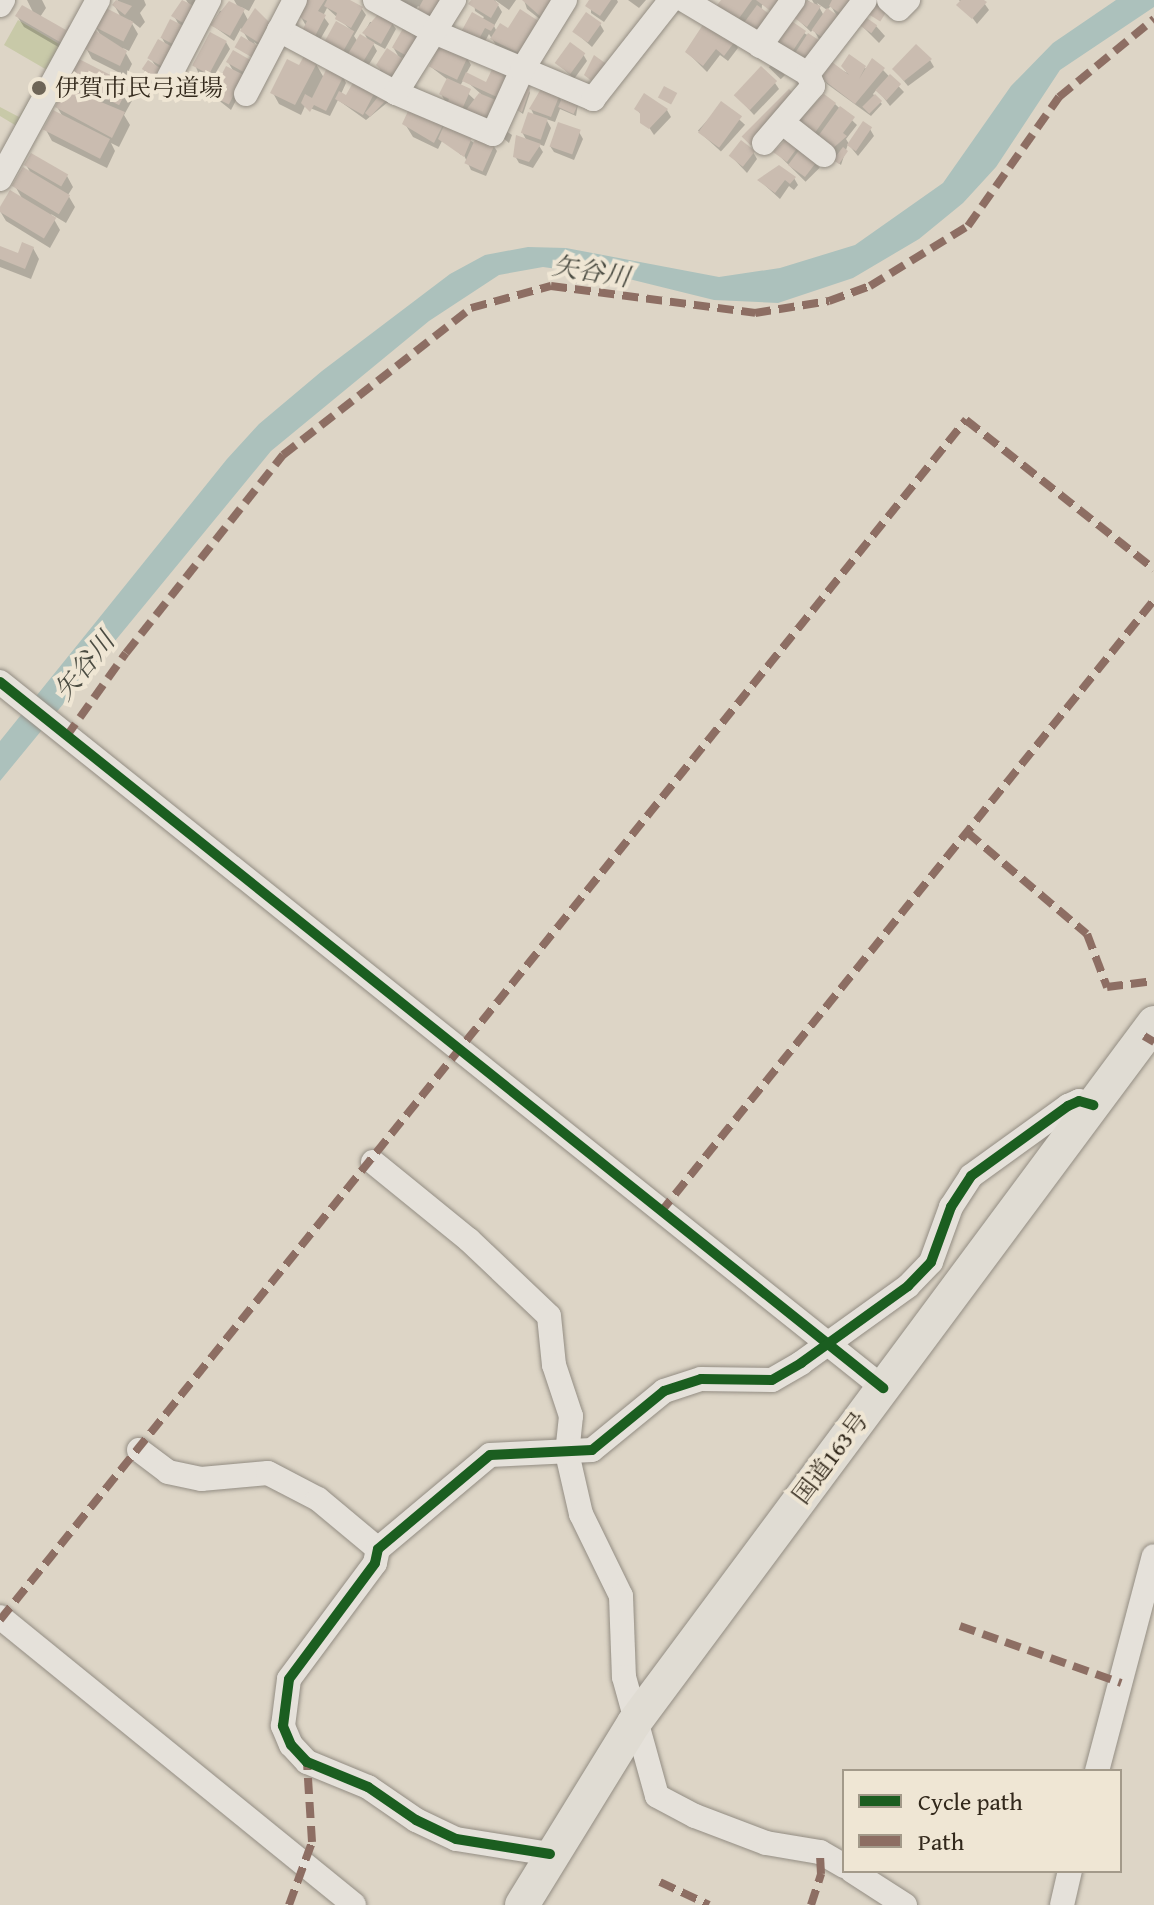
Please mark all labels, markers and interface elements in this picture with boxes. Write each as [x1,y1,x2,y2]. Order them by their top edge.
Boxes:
place label: 伊賀市民弓道場 [55,74,223,102]
marker: 伊賀市民弓道場 [30,79,48,97]
water label: 矢谷川 [550,249,632,293]
water label: 矢谷川 [47,626,121,706]
street label: 国道163号 [786,1407,874,1509]
legend [842,1769,1122,1873]
text: Cycle path [918,1784,1023,1819]
text: Path [918,1824,964,1859]

